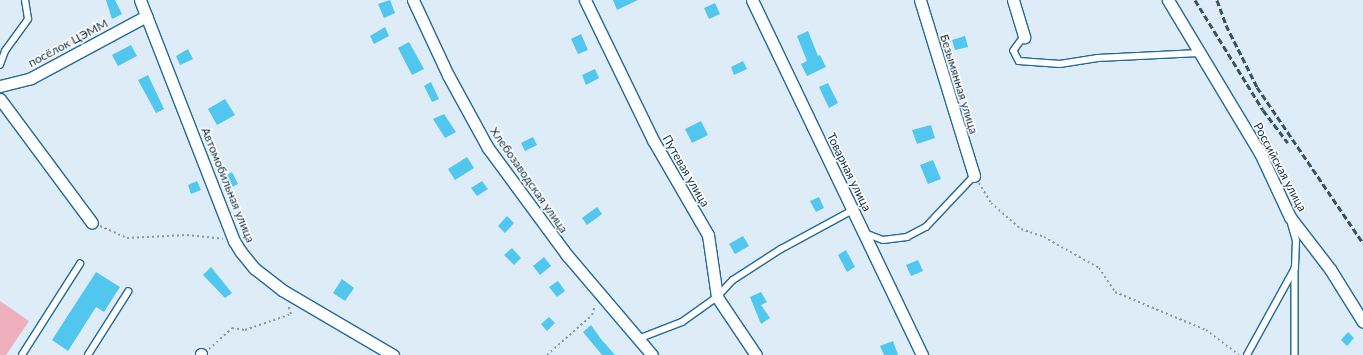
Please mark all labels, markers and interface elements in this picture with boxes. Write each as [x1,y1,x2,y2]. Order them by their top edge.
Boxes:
street label: посёлок ЦЭММ [26,16,110,70]
street label: Безымянная улица [937,32,981,136]
street label: Российская улица [1251,120,1309,214]
street label: Хлебозаводская улица [487,124,571,236]
street label: Автомобильная улица [198,125,258,245]
street label: Товарная улица [824,130,874,214]
street label: Путевая улица [660,132,712,210]

